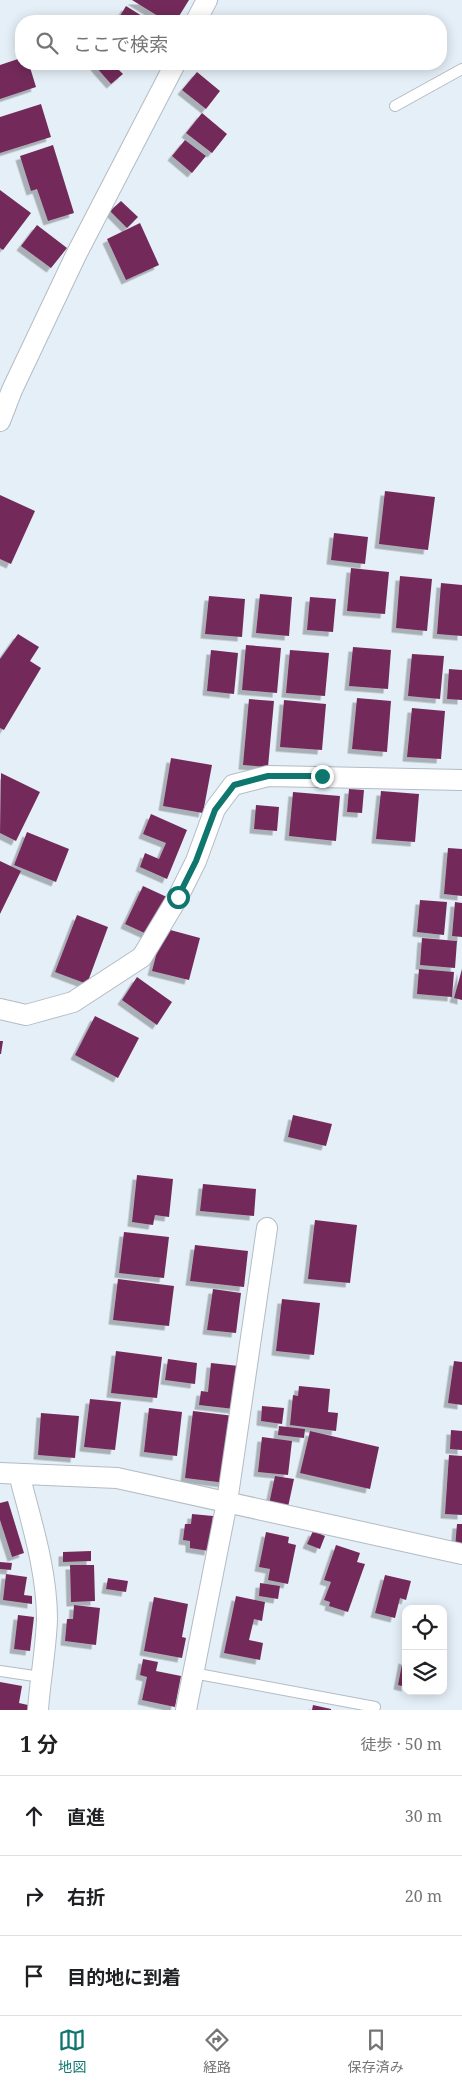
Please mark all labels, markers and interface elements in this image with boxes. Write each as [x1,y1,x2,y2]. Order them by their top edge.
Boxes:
search box [15,15,447,70]
icon: search [33,29,61,57]
text: ここで検索 [73,31,168,57]
route end [311,765,334,788]
route start [167,886,190,909]
map controls [402,1605,447,1695]
button: locate [402,1605,447,1650]
button: layers [402,1650,447,1695]
text: 1 分 [20,1730,58,1758]
text: 徒歩 · 50 m [361,1733,442,1755]
icon: ahead [20,1802,48,1830]
text: 直進 [67,1804,105,1830]
text: 30 m [405,1805,442,1827]
icon: right [20,1882,48,1910]
text: 右折 [67,1884,105,1910]
text: 20 m [405,1885,442,1907]
icon: arrive [20,1962,48,1990]
text: 目的地に到着 [67,1964,181,1990]
tab: 地図 [58,2026,86,2076]
tab: 経路 [203,2026,231,2076]
tab: 保存済み [348,2026,404,2076]

